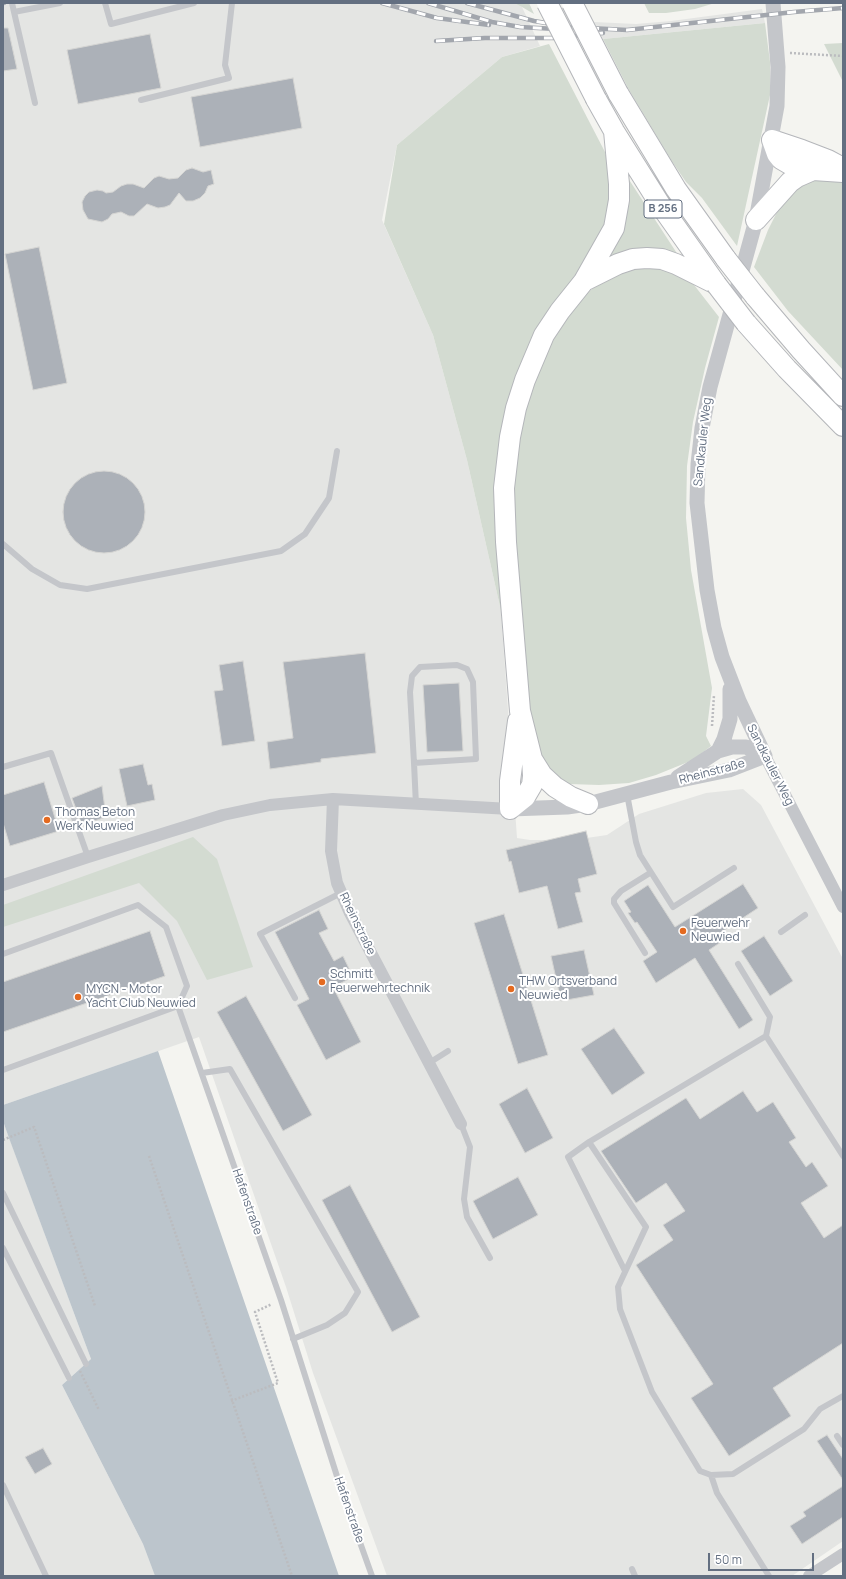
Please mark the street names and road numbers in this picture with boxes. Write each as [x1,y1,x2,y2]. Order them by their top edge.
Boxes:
road number: B 256 [644,200,682,218]
street label: Sandkauler Weg [691,397,715,487]
street label: Sandkauler Weg [743,722,797,808]
street label: Rheinstraße [677,756,747,788]
street label: Rheinstraße [336,890,378,958]
street label: Hafenstraße [229,1167,265,1237]
street label: Hafenstraße [331,1475,367,1545]

